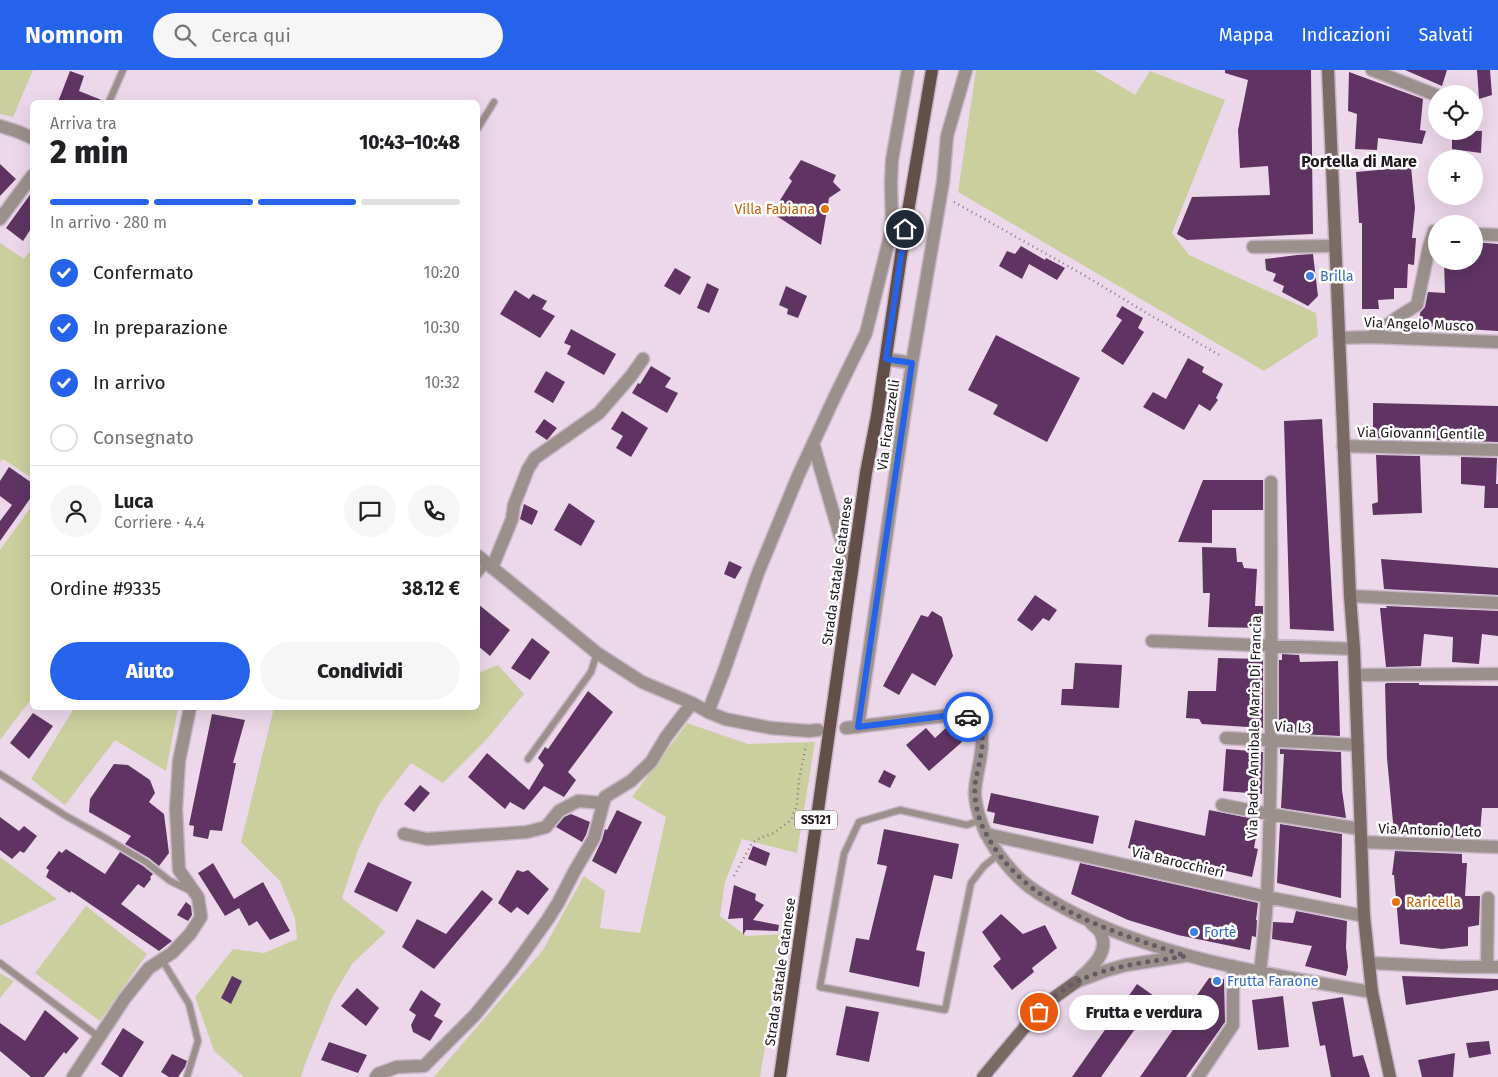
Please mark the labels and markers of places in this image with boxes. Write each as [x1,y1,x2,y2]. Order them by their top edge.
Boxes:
place label: Villa Fabiana [734,201,815,218]
marker: Villa Fabiana [819,203,831,215]
pin [884,208,926,250]
place label: Brilla [1320,268,1354,285]
marker: Brilla [1304,270,1316,282]
place label: Raricella [1406,894,1461,911]
marker: Raricella [1390,896,1402,908]
place label: Fortè [1204,924,1236,941]
marker: Fortè [1188,926,1200,938]
place label: Frutta Faraone [1227,973,1318,990]
marker: Frutta Faraone [1211,975,1223,987]
pin [1018,991,1060,1033]
callout: Frutta e verdura [1069,994,1219,1030]

